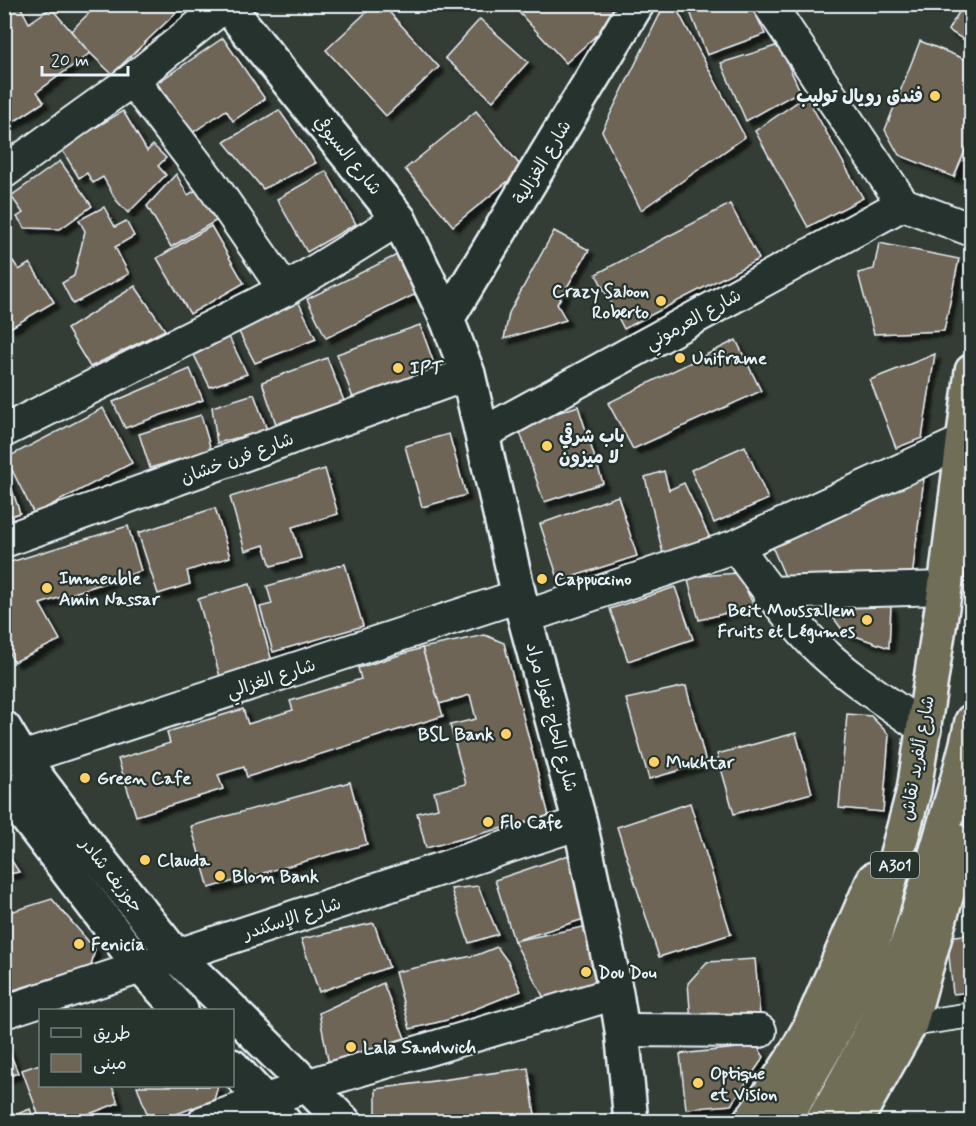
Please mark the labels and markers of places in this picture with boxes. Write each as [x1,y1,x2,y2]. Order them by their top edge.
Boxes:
place label: فندق رويال توليب [796,85,923,109]
marker: فندق رويال توليب [928,89,942,103]
place label: Crazy Saloon Roberto [552,280,649,325]
marker: Crazy Saloon Roberto [654,294,668,308]
place label: Uniframe [692,347,767,371]
marker: Uniframe [673,351,687,365]
place label: IPT [410,357,445,381]
marker: IPT [391,361,405,375]
place label: باب شرقي لا ميزون [559,423,625,470]
marker: باب شرقي لا ميزون [540,439,554,453]
place label: Immeuble Amin Nassar [59,567,160,612]
place label: Cappuccino [554,568,632,592]
marker: Cappuccino [535,572,549,586]
marker: Immeuble Amin Nassar [40,581,54,595]
place label: Beit Moussallem Fruits et Légumes [717,599,855,644]
marker: Beit Moussallem Fruits et Légumes [860,613,874,627]
place label: BSL Bank [418,723,494,747]
marker: BSL Bank [499,727,513,741]
place label: Mukhtar [666,751,735,775]
marker: Mukhtar [647,755,661,769]
place label: Green Cafe [97,767,191,791]
marker: Green Cafe [78,771,92,785]
place label: Flo Cafe [500,811,563,835]
marker: Flo Cafe [481,815,495,829]
place label: Clauda [157,849,211,873]
marker: Clauda [138,853,152,867]
place label: Blom Bank [232,865,319,889]
marker: Blom Bank [213,869,227,883]
place label: Fenicia [91,933,145,957]
marker: Fenicia [72,937,86,951]
place label: Dou Dou [598,961,657,985]
marker: Dou Dou [579,965,593,979]
place label: Lala Sandwich [363,1036,477,1060]
marker: Lala Sandwich [344,1040,358,1054]
place label: Optique et Vision [710,1062,777,1107]
marker: Optique et Vision [691,1076,705,1090]

